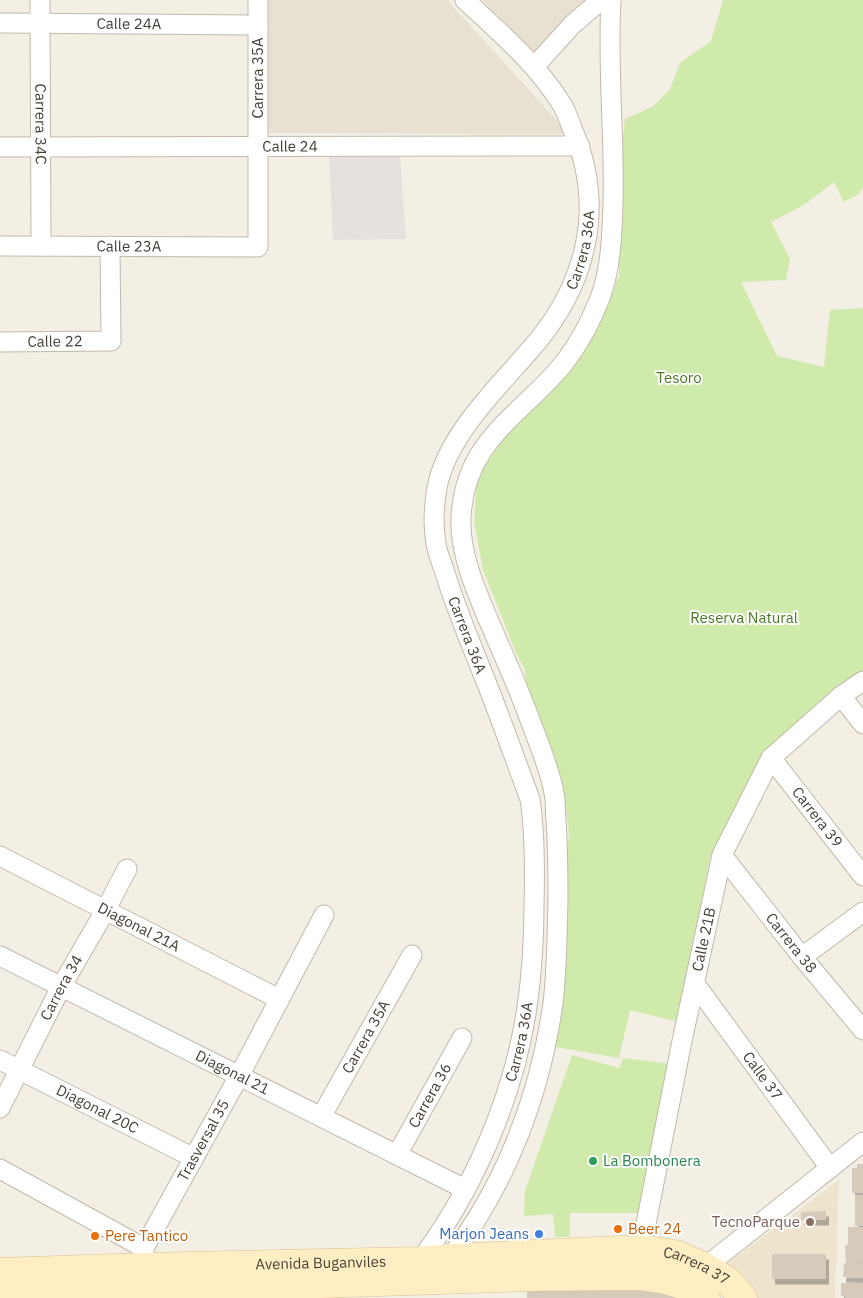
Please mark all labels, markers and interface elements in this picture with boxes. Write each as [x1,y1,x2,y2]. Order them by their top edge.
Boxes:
street label: Calle 24A [96,14,162,33]
street label: Carrera 35A [248,37,267,119]
street label: Carrera 34C [31,83,51,164]
street label: Calle 24 [262,136,318,156]
street label: Carrera 36A [562,210,598,292]
street label: Calle 23A [97,236,162,256]
street label: Calle 22 [27,331,83,351]
park label: Tesoro [656,368,702,387]
street label: Carrera 36A [444,594,491,676]
park label: Reserva Natural [690,608,798,627]
street label: Carrera 39 [788,783,847,851]
street label: Diagonal 21A [95,898,184,956]
street label: Calle 21B [687,905,720,973]
street label: Carrera 38 [762,909,821,977]
street label: Carrera 34 [36,951,86,1023]
street label: Carrera 35A [337,996,394,1077]
street label: Carrera 36A [501,1000,537,1084]
street label: Diagonal 21 [193,1046,273,1099]
street label: Calle 37 [739,1048,787,1104]
street label: Carrera 36 [404,1059,455,1131]
street label: Diagonal 20C [53,1080,142,1137]
street label: Trasversal 35 [173,1096,233,1184]
place label: La Bombonera [603,1151,701,1170]
marker: La Bombonera [587,1155,599,1167]
place label: TecnoParque [712,1212,800,1231]
marker: TecnoParque [804,1216,816,1228]
place label: Beer 24 [628,1219,681,1238]
marker: Beer 24 [612,1223,624,1235]
place label: Marjon Jeans [439,1224,529,1243]
place label: Pere Tantico [105,1226,188,1245]
marker: Marjon Jeans [533,1228,545,1240]
marker: Pere Tantico [89,1230,101,1242]
street label: Carrera 37 [662,1242,733,1289]
street label: Avenida Buganviles [255,1252,386,1274]

